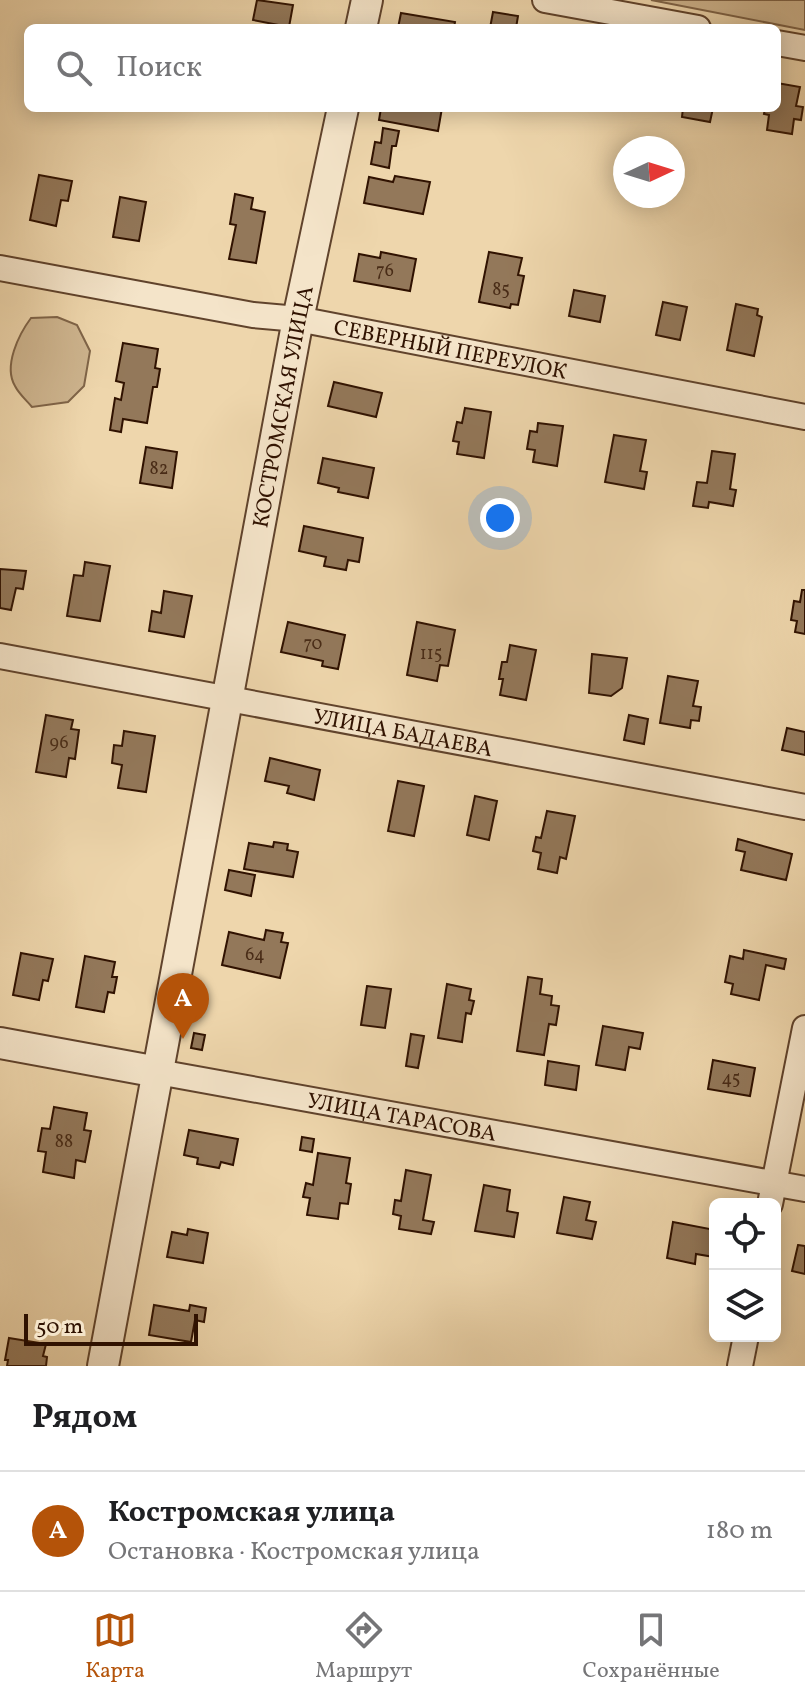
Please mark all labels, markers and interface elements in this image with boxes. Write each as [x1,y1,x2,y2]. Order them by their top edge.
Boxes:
search box [24,24,781,112]
icon: search [52,46,96,90]
text: Поиск [116,47,202,89]
north arrow [613,136,685,208]
house number: 76 [376,259,394,284]
house number: 85 [492,278,510,303]
street label: КОСТРОМСКАЯ УЛИЦА [246,283,323,531]
street label: СЕВЕРНЫЙ ПЕРЕУЛОК [331,313,570,389]
house number: 82 [150,457,168,482]
your location [480,498,520,538]
house number: 70 [304,632,323,657]
house number: 115 [420,642,442,667]
street label: УЛИЦА БАДАЕВА [310,702,495,766]
house number: 96 [49,731,69,756]
house number: 64 [245,943,265,968]
pin: A [157,973,209,1039]
house number: 45 [722,1067,740,1092]
street label: УЛИЦА ТАРАСОВА [304,1086,499,1151]
house number: 88 [55,1130,73,1155]
map controls [709,1198,781,1342]
button: locate [709,1198,781,1270]
button: layers [709,1270,781,1342]
scale bar [24,1310,198,1346]
text: 50 m [36,1312,83,1343]
text: Рядом [32,1395,137,1442]
text: Костромская улица [108,1492,395,1534]
text: A [49,1513,67,1549]
text: 180 m [706,1513,773,1549]
text: Остановка · Костромская улица [108,1534,480,1570]
tab: Карта [85,1608,145,1687]
tab: Маршрут [315,1608,412,1687]
tab: Сохранённые [583,1608,720,1687]

